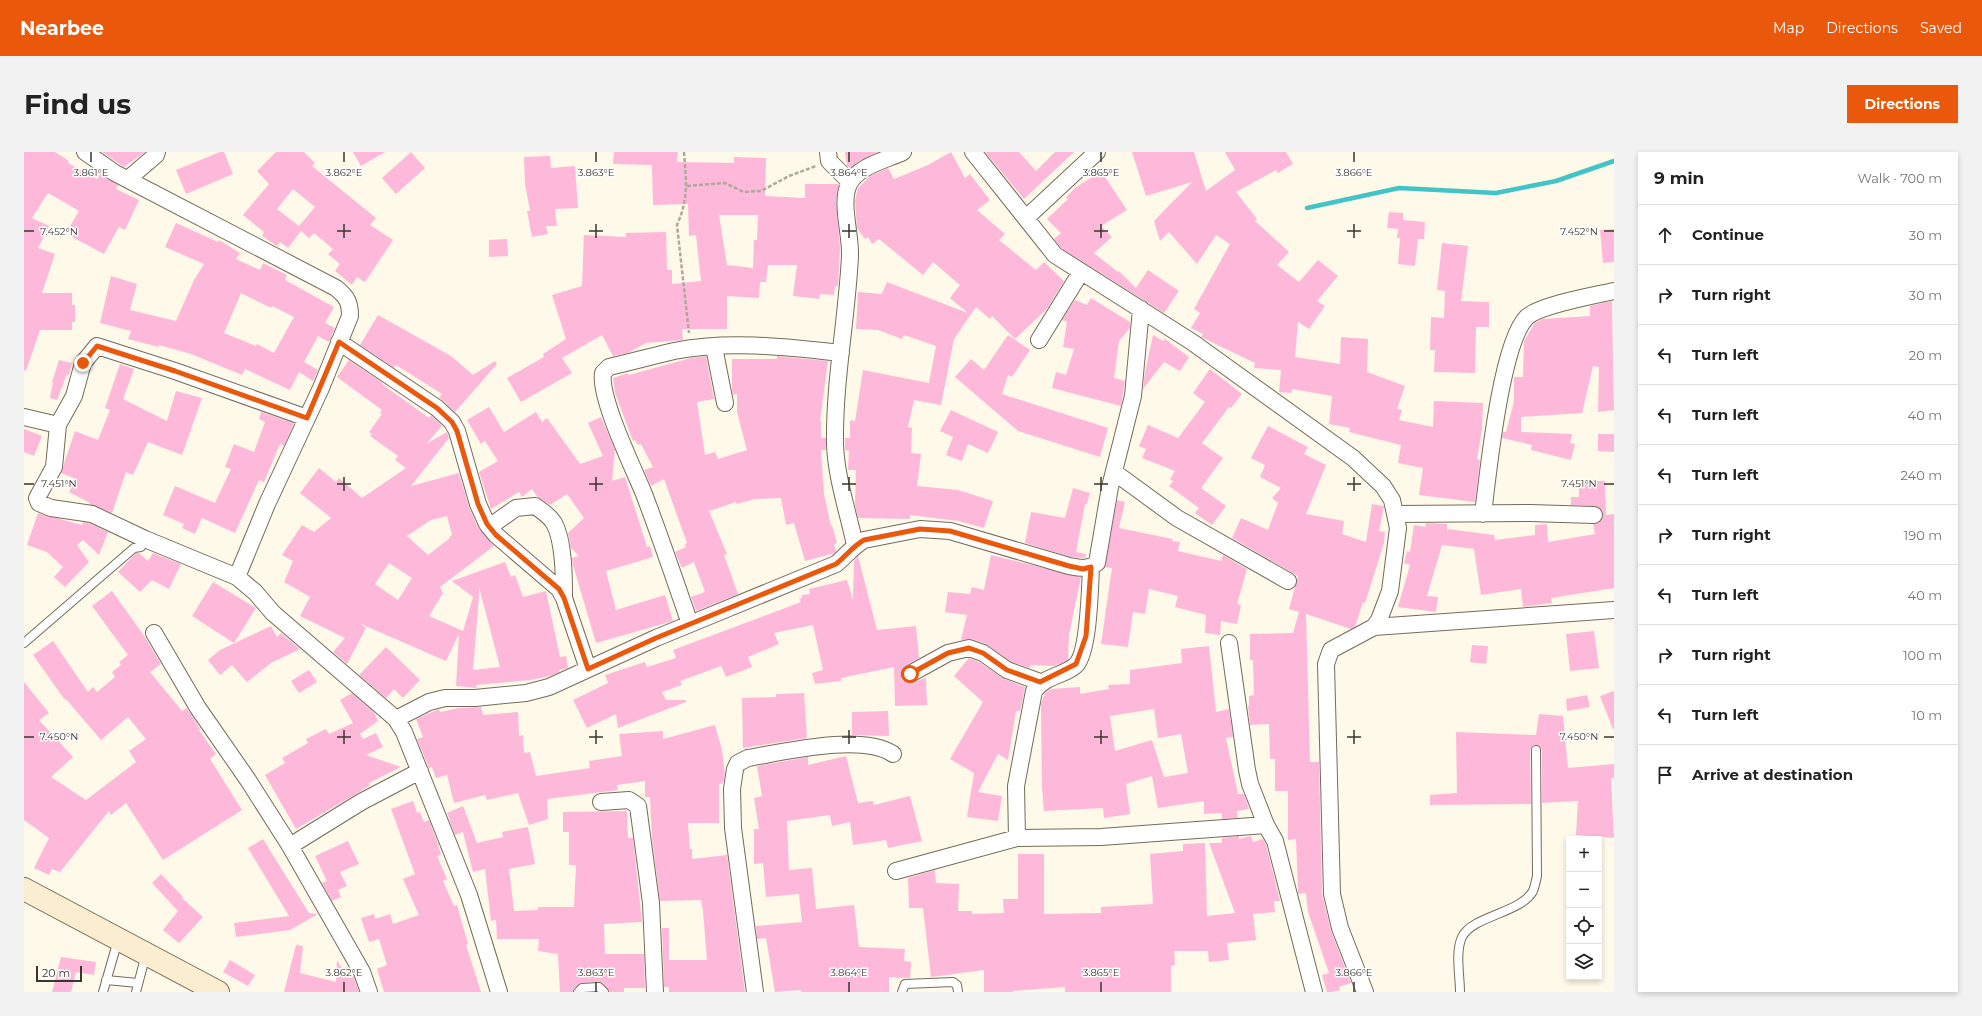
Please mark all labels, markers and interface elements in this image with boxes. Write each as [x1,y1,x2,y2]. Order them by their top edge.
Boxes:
text: Nearbee [20,17,104,40]
text: Map [1773,19,1804,37]
text: Directions [1826,19,1898,37]
text: Saved [1920,19,1962,37]
button: Directions [1847,85,1958,123]
text: Find us [24,87,131,121]
text: 3.861°E [74,166,109,179]
text: 3.862°E [326,166,363,179]
text: 3.863°E [578,166,615,179]
text: 3.864°E [830,166,868,179]
text: 3.865°E [1083,166,1120,179]
text: 3.866°E [1335,166,1373,179]
text: 9 min [1654,168,1704,188]
text: Walk · 700 m [1857,170,1942,186]
icon: ahead [1654,224,1676,246]
text: 7.452°N [40,225,78,238]
text: 7.452°N [1560,225,1598,238]
text: Continue [1692,225,1764,244]
text: 30 m [1909,227,1942,243]
icon: right [1654,284,1676,306]
text: Turn right [1692,285,1771,304]
text: 30 m [1909,287,1942,303]
icon: left [1654,344,1676,366]
text: Turn left [1692,345,1759,364]
text: 20 m [1909,347,1942,363]
route end [74,354,92,372]
icon: left [1654,404,1676,426]
text: Turn left [1692,405,1759,424]
text: 40 m [1908,407,1942,423]
icon: left [1654,464,1676,486]
text: Turn left [1692,465,1759,484]
text: 240 m [1901,467,1942,483]
text: 7.451°N [41,477,77,490]
text: 7.451°N [1561,477,1597,490]
icon: right [1654,524,1676,546]
text: Turn right [1692,525,1771,544]
text: 190 m [1904,527,1942,543]
icon: left [1654,584,1676,606]
text: Turn left [1692,585,1759,604]
text: 40 m [1908,587,1942,603]
icon: right [1654,644,1676,666]
text: Turn right [1692,645,1771,664]
text: 100 m [1903,647,1942,663]
route start [901,665,919,683]
icon: left [1654,704,1676,726]
text: Turn left [1692,705,1759,724]
text: 10 m [1912,707,1942,723]
text: 7.450°N [40,730,78,743]
text: 7.450°N [1560,730,1598,743]
icon: arrive [1654,764,1676,786]
text: Arrive at destination [1692,765,1853,784]
map controls [1566,836,1602,980]
button: + [1566,836,1602,872]
button: − [1566,872,1602,908]
button: locate [1566,908,1602,944]
button: layers [1566,944,1602,980]
scale bar [36,964,82,983]
text: 20 m [42,966,70,980]
text: 3.862°E [326,966,363,979]
text: 3.863°E [578,966,615,979]
text: 3.864°E [830,966,868,979]
text: 3.865°E [1083,966,1120,979]
text: 3.866°E [1335,966,1373,979]

